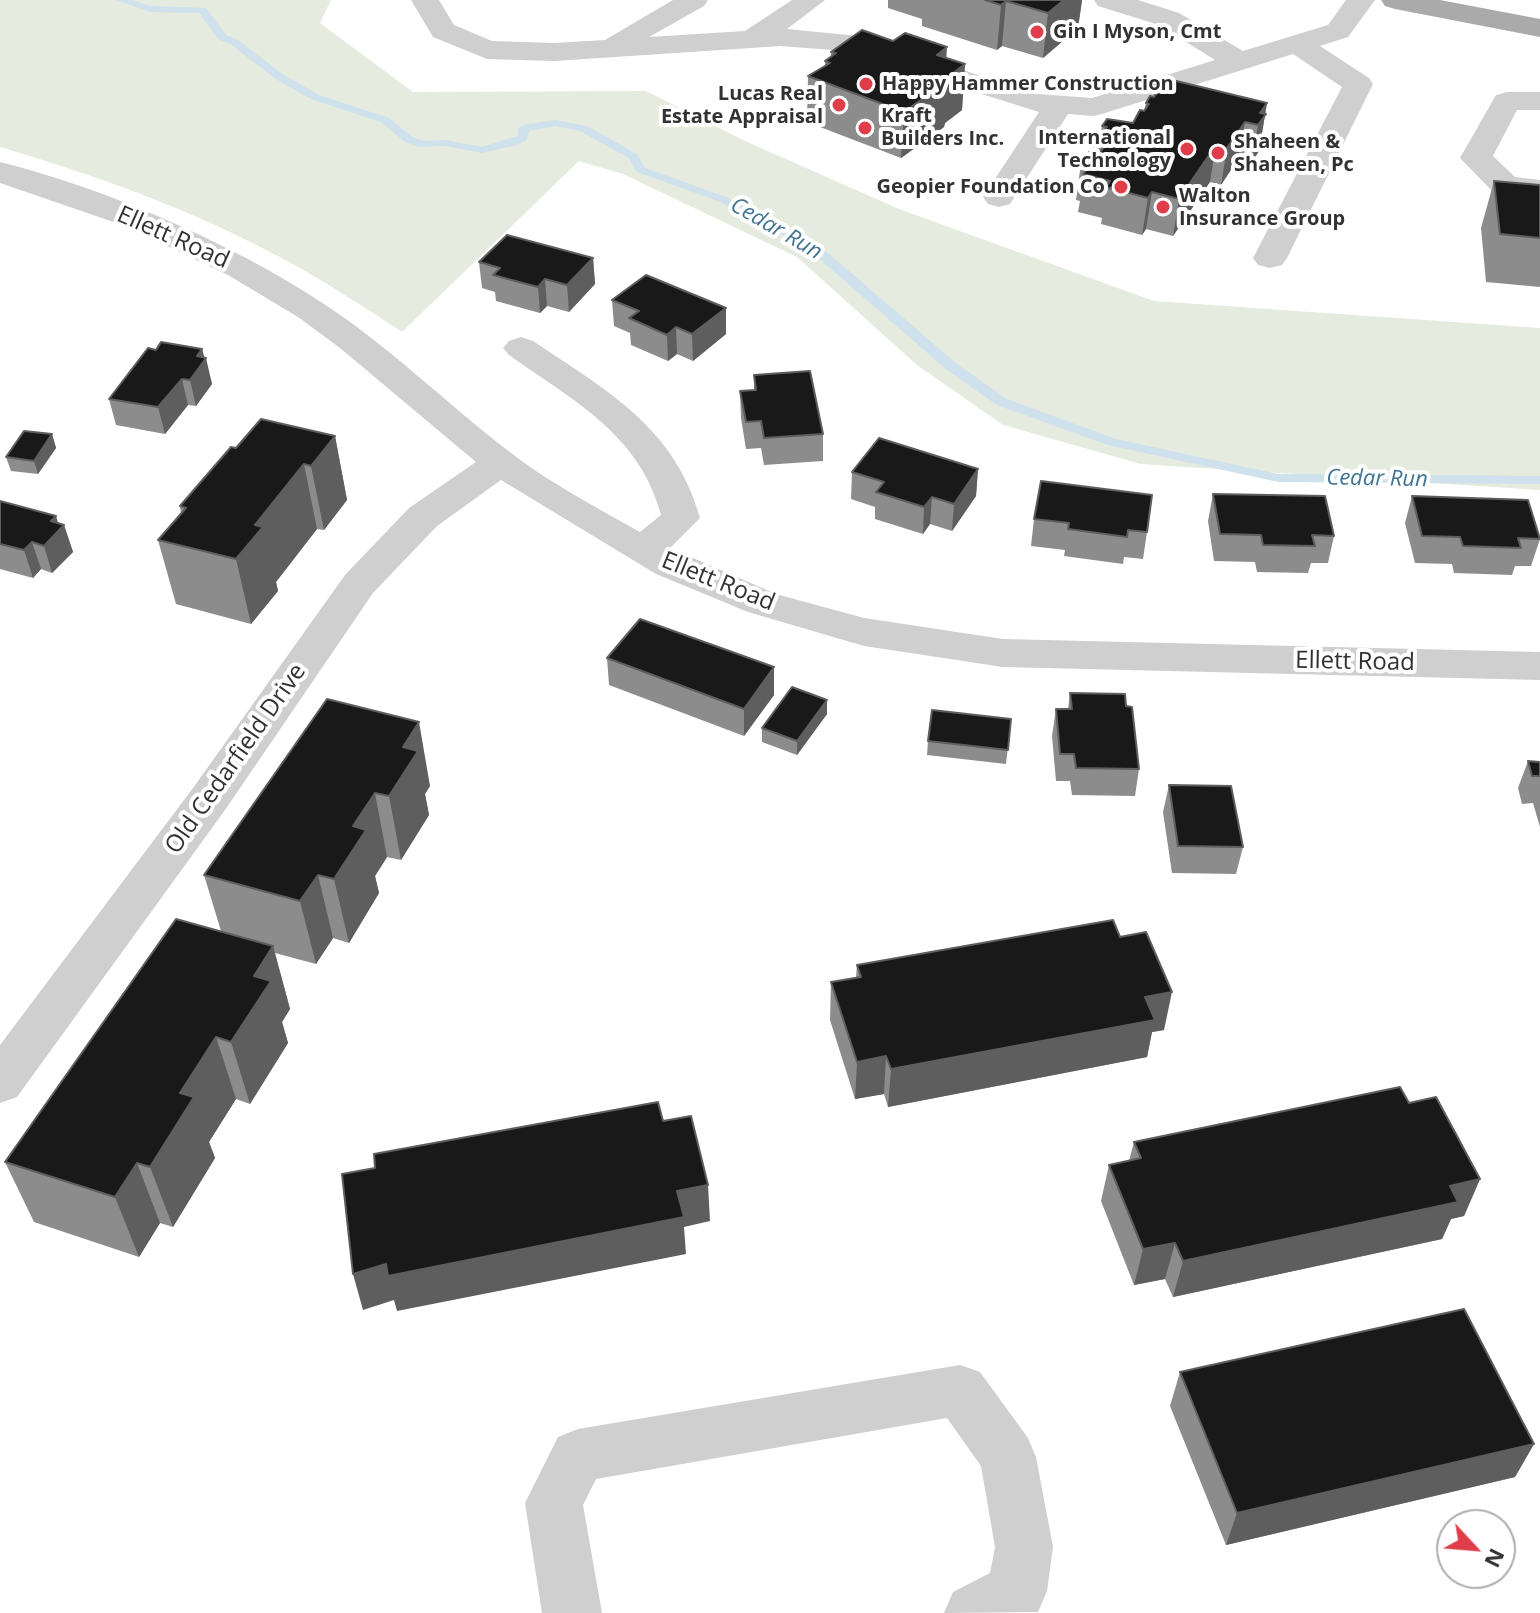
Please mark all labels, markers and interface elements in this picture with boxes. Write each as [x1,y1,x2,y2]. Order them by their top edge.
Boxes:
place label: Gin I Myson, Cmt [1053,20,1221,44]
marker: Gin I Myson, Cmt [1028,23,1046,41]
place label: Happy Hammer Construction [882,72,1174,96]
marker: Happy Hammer Construction [857,75,875,93]
place label: Lucas Real Estate Appraisal [661,82,823,129]
marker: Lucas Real Estate Appraisal [830,96,848,114]
place label: Kraft Builders Inc. [881,104,1004,151]
marker: Kraft Builders Inc. [856,119,874,137]
place label: International Technology [1038,126,1171,173]
place label: Shaheen & Shaheen, Pc [1234,130,1354,177]
marker: International Technology [1178,140,1196,158]
marker: Shaheen & Shaheen, Pc [1209,144,1227,162]
place label: Geopier Foundation Co [876,175,1105,199]
marker: Geopier Foundation Co [1112,178,1130,196]
place label: Walton Insurance Group [1179,184,1345,231]
water label: Cedar Run [726,192,826,266]
marker: Walton Insurance Group [1154,198,1172,216]
street label: Ellett Road [113,201,233,275]
water label: Cedar Run [1326,465,1428,493]
street label: Ellett Road [657,546,779,618]
street label: Ellett Road [1295,647,1415,677]
street label: Old Cedarfield Drive [160,658,312,860]
north arrow [1436,1509,1516,1589]
text: N [1478,1544,1513,1573]

